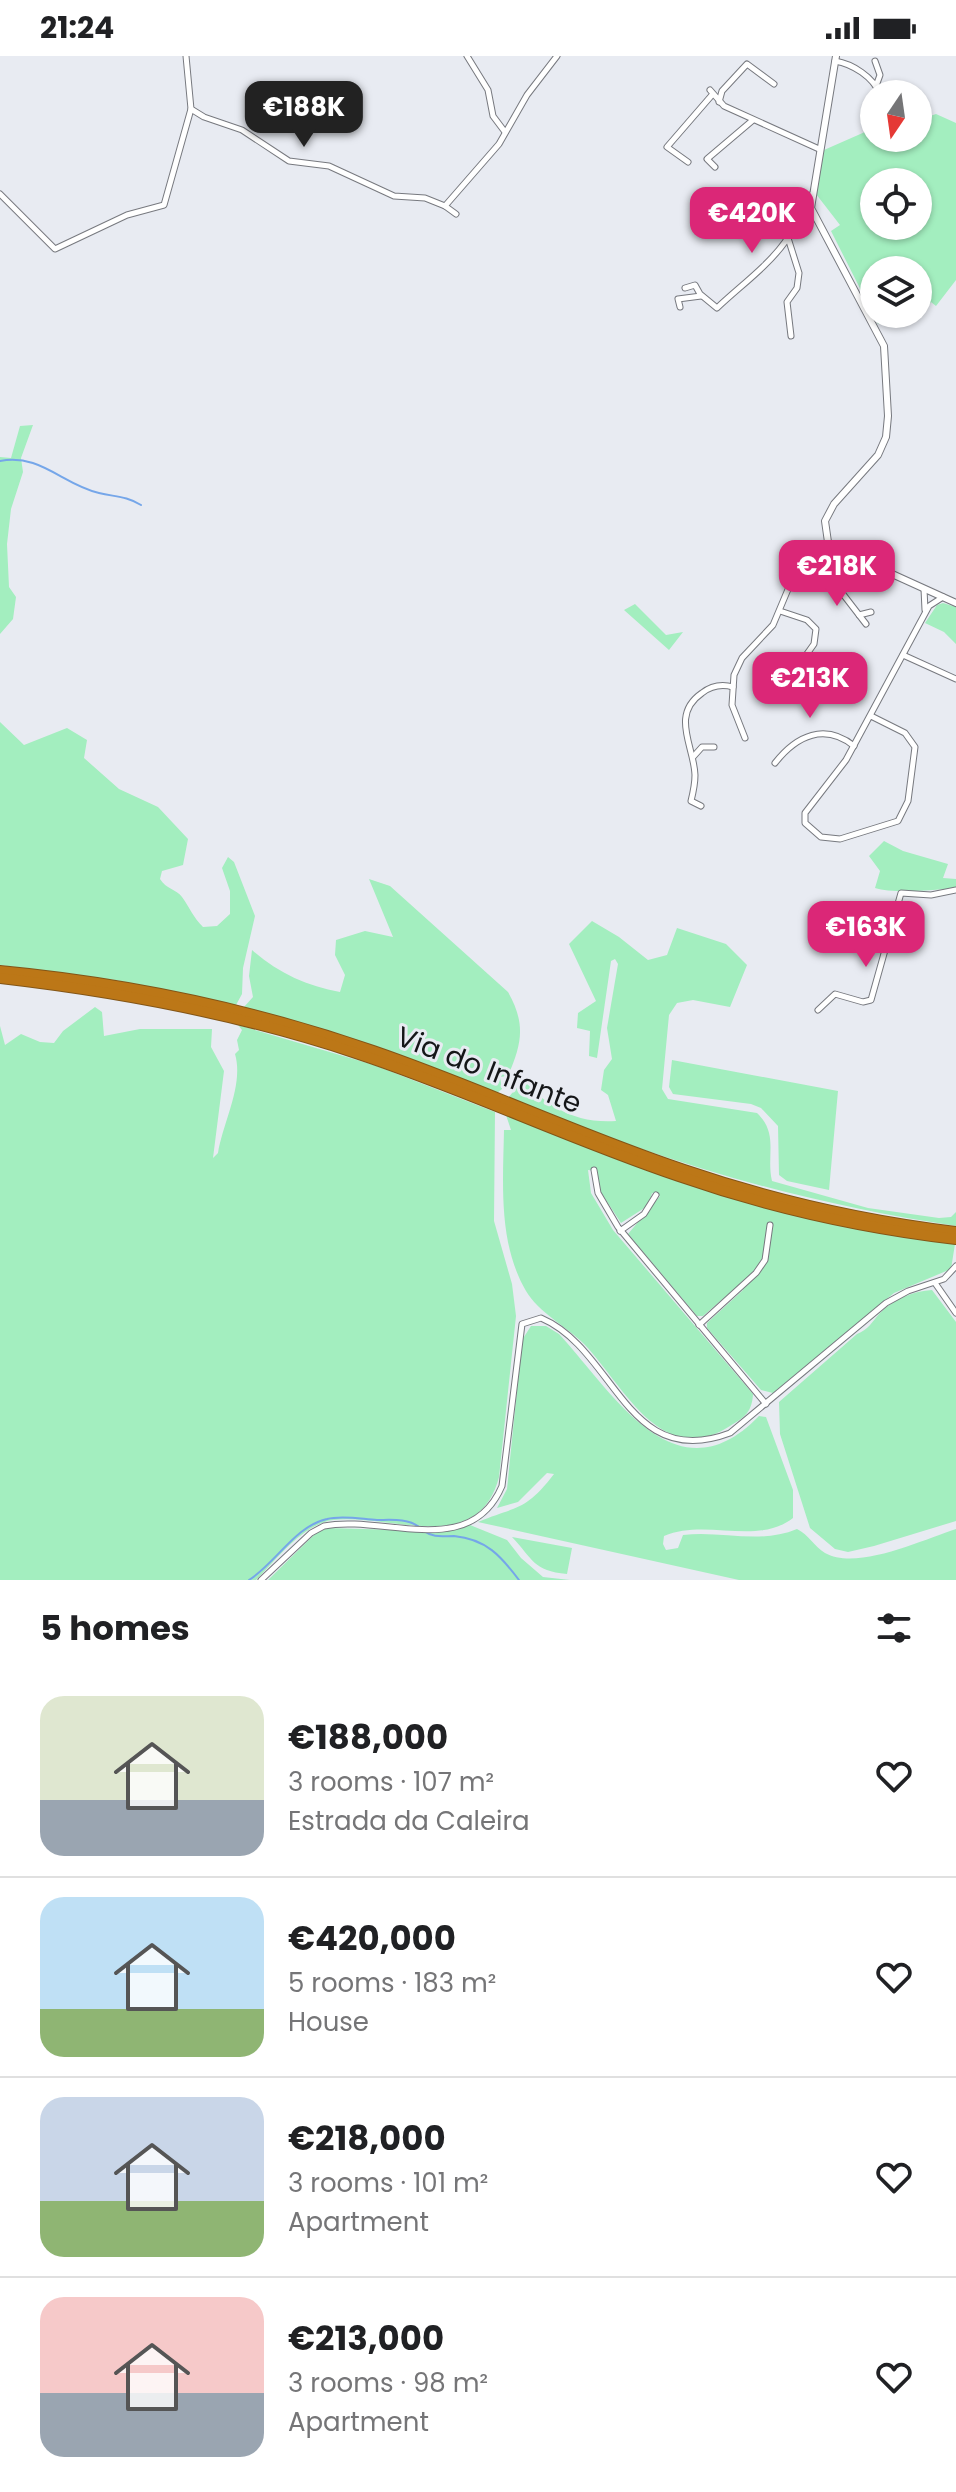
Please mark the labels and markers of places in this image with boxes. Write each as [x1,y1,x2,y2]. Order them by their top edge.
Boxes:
pin: €188K [248,81,360,149]
pin: €420K [696,187,808,255]
pin: €218K [781,540,893,608]
pin: €213K [754,652,866,720]
pin: €163K [810,901,922,969]

